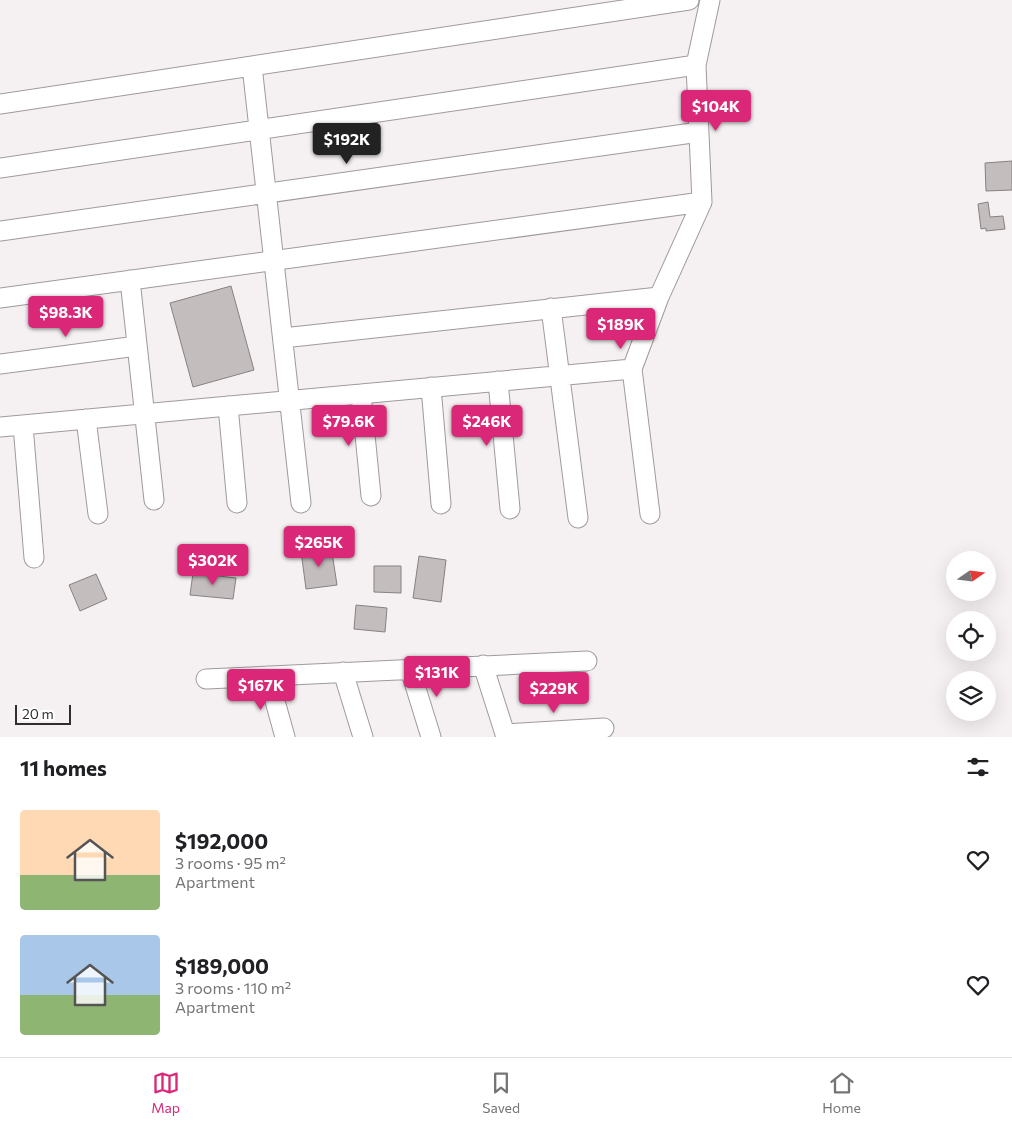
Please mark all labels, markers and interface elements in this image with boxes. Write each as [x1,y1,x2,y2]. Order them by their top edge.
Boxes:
pin: $104K [681,90,751,132]
text: $104K [692,96,740,115]
pin: $192K [312,122,382,165]
text: $192K [324,129,370,148]
pin: $98.3K [25,296,107,338]
text: $98.3K [39,302,93,321]
pin: $189K [586,308,656,350]
text: $189K [597,314,645,333]
pin: $79.6K [308,404,390,447]
pin: $246K [452,404,522,447]
text: $79.6K [323,411,375,430]
text: $246K [463,411,511,430]
pin: $265K [284,526,354,568]
text: $265K [295,532,343,551]
pin: $302K [178,544,248,586]
text: $302K [188,550,238,569]
north arrow [946,551,996,601]
map controls [946,551,996,721]
button: locate [946,611,996,661]
pin: $131K [402,656,472,698]
text: $131K [415,662,459,681]
pin: $167K [226,668,296,711]
button: layers [946,671,996,721]
pin: $229K [519,672,589,714]
text: $167K [238,675,284,694]
text: $229K [530,678,578,697]
scale bar [15,702,71,725]
text: 20 m [22,705,54,722]
icon: filters [964,753,992,781]
text: 11 homes [20,755,107,780]
text: $192,000 [175,828,268,853]
icon: home [60,830,120,890]
icon: heart [964,846,992,874]
text: 3 rooms · 95 m² [175,853,286,872]
text: Apartment [175,872,255,891]
text: $189,000 [175,953,269,978]
icon: home [60,955,120,1015]
icon: heart [964,971,992,999]
text: 3 rooms · 110 m² [175,978,291,997]
text: Apartment [175,997,255,1016]
tab: Map [151,1069,180,1116]
tab: Saved [482,1069,520,1116]
tab: Home [822,1069,861,1116]

